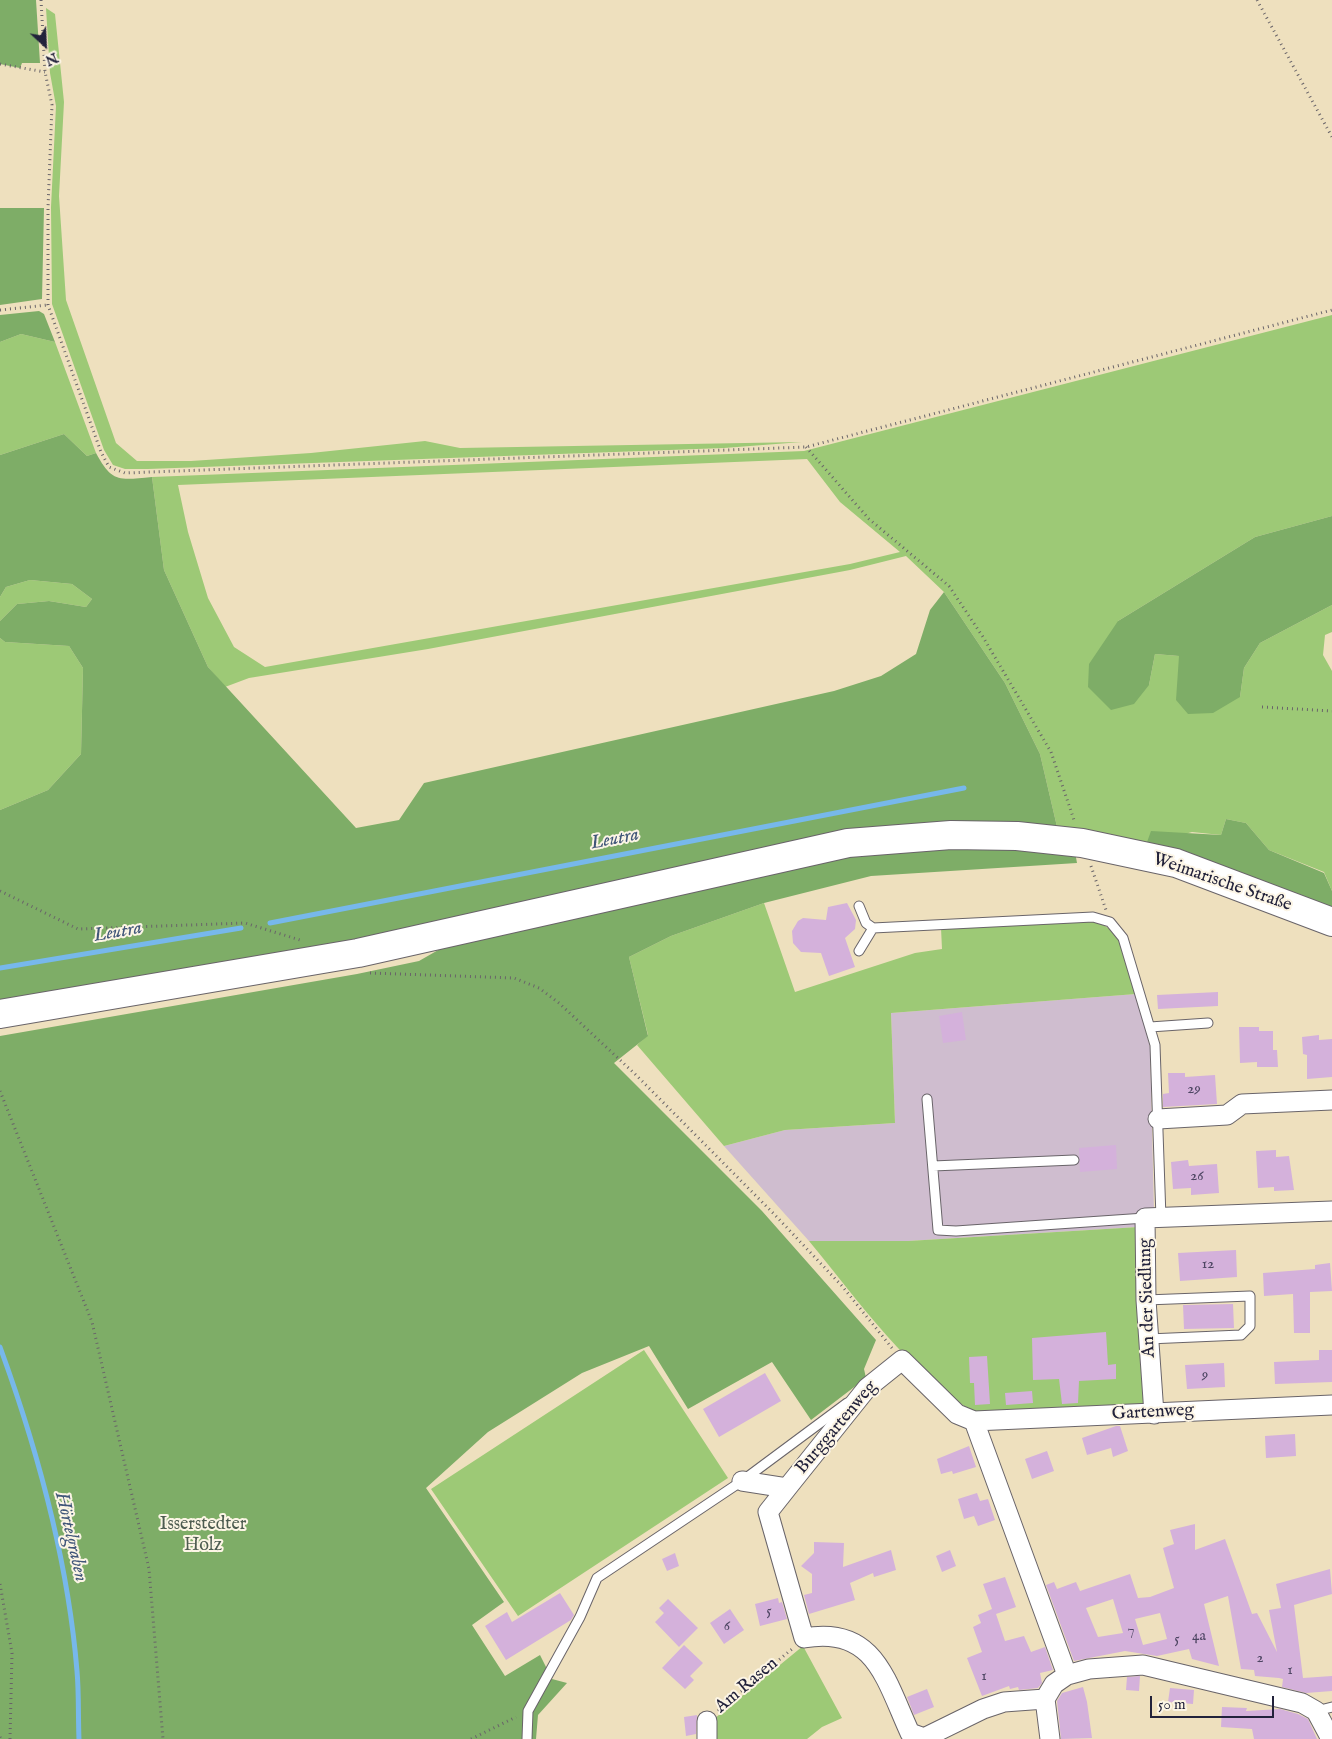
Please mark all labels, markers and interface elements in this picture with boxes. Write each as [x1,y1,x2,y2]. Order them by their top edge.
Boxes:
north arrow [20,20,70,70]
text: N [42,48,61,69]
water label: Leutra [589,824,641,856]
street label: Weimarische Straße [1150,849,1294,917]
water label: Leutra [92,918,144,948]
house number: 29 [1187,1081,1201,1099]
house number: 26 [1190,1168,1204,1186]
street label: An der Siedlung [1135,1238,1161,1358]
house number: 12 [1202,1256,1214,1274]
house number: 9 [1202,1367,1208,1385]
street label: Burggartenweg [792,1377,882,1479]
street label: Gartenweg [1111,1400,1195,1426]
water label: Hörtelgraben [49,1490,91,1584]
park label: Isserstedter Holz [160,1514,246,1556]
house number: 5 [766,1603,772,1621]
house number: 6 [724,1618,730,1636]
house number: 7 [1127,1622,1135,1640]
house number: 4a [1192,1628,1206,1646]
house number: 5 [1174,1631,1180,1649]
house number: 2 [1256,1650,1264,1668]
street label: Am Rasen [711,1653,783,1719]
house number: 1 [1287,1662,1293,1680]
house number: 1 [981,1668,987,1686]
scale bar [1152,1686,1276,1718]
text: 50 m [1158,1695,1186,1714]

